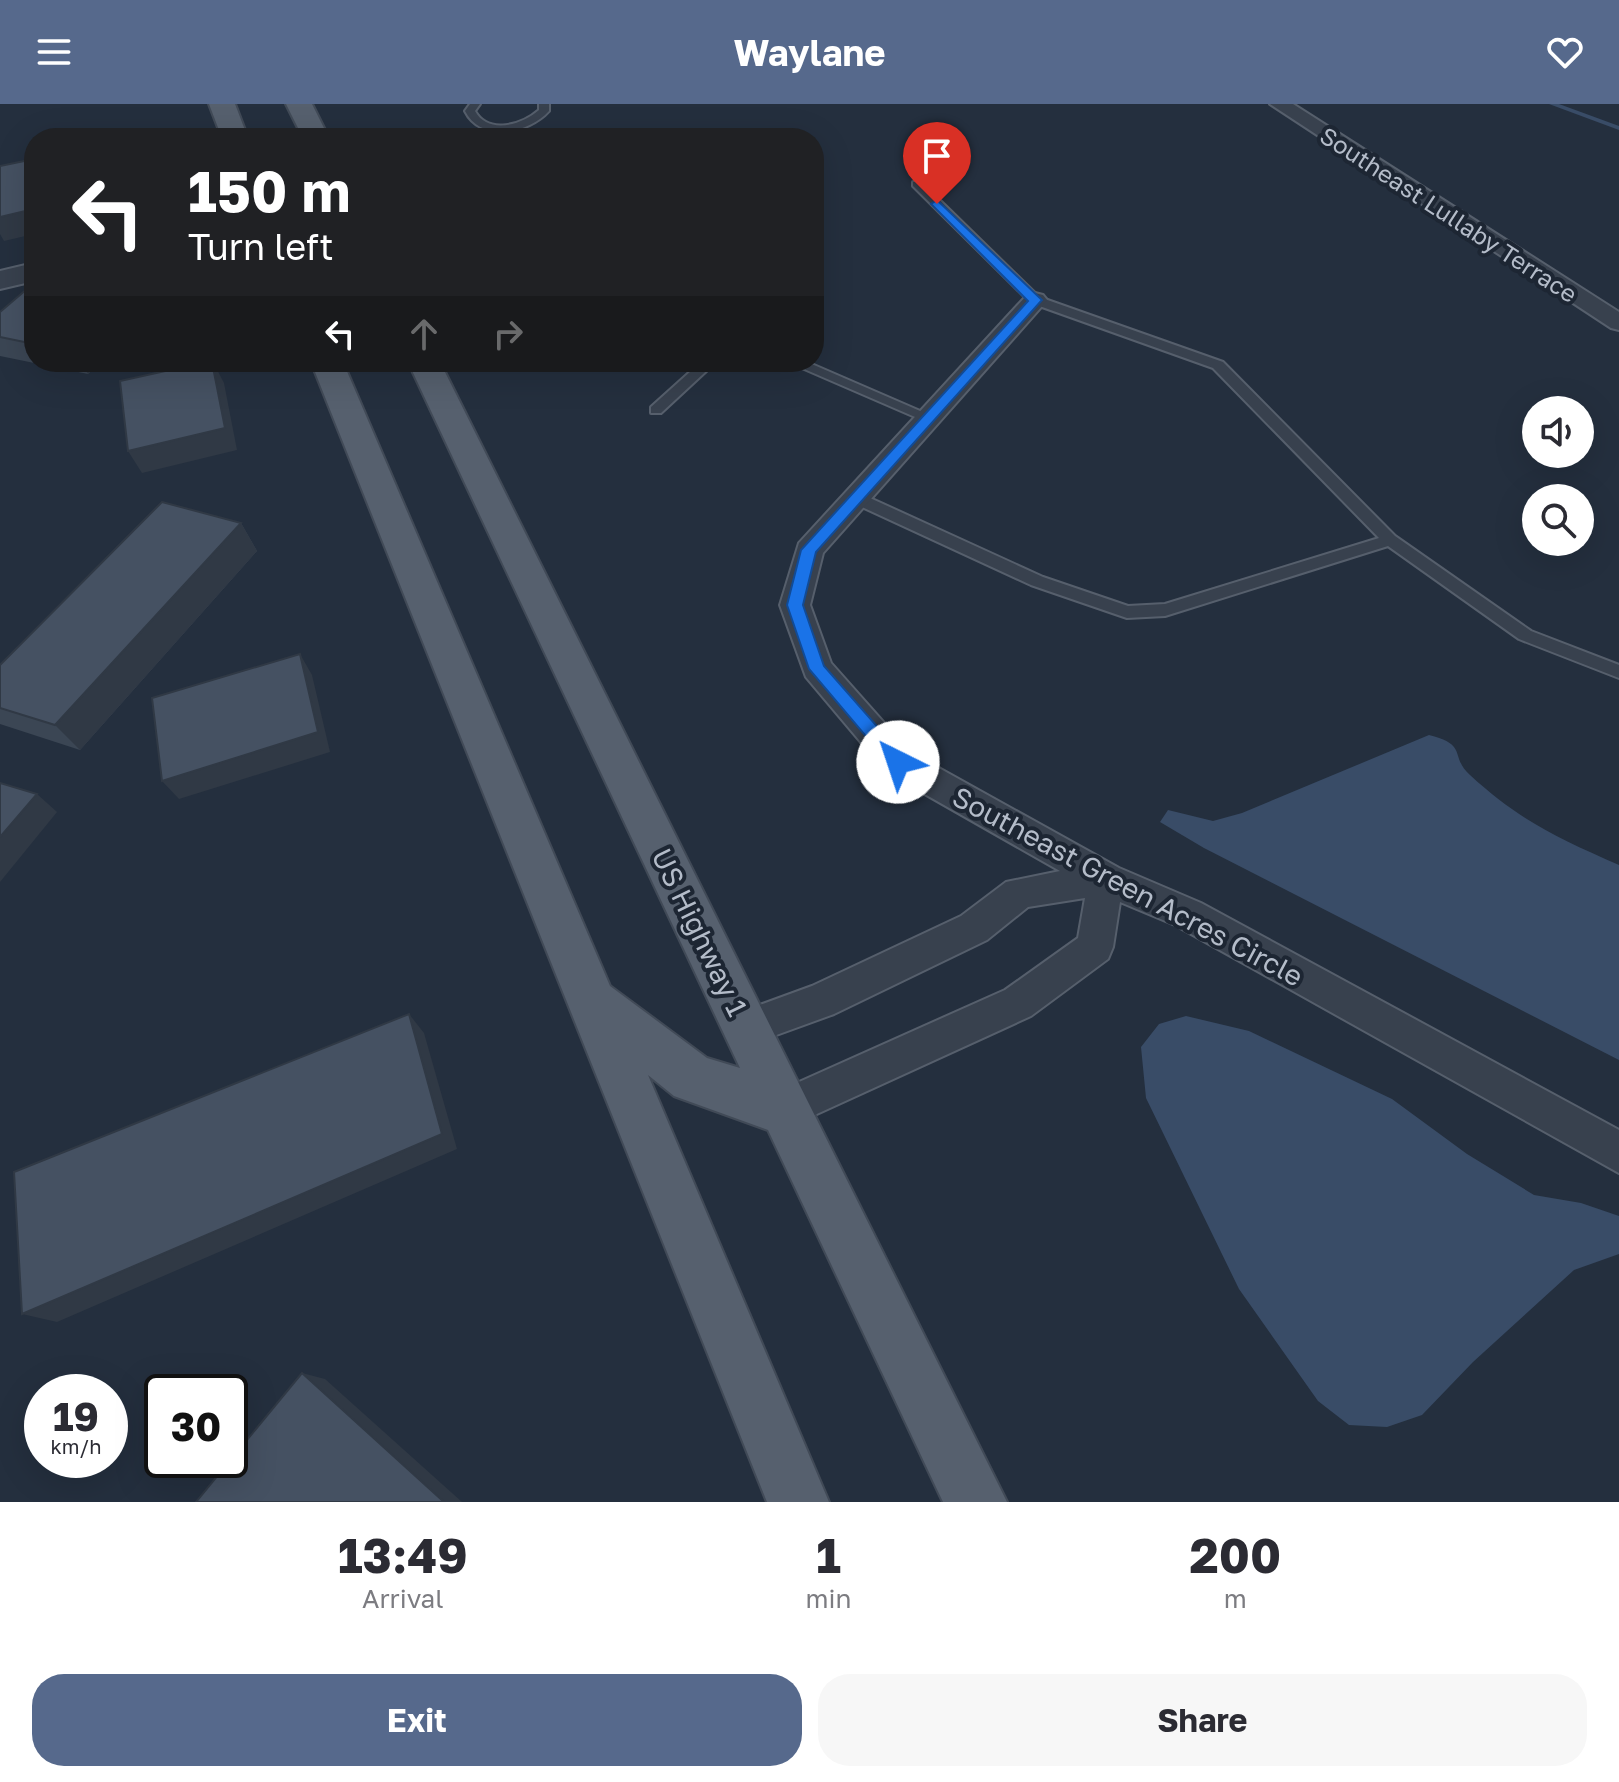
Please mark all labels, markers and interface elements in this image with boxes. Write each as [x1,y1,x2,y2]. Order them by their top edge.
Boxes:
icon: menu [32,30,76,74]
icon: heart [1543,30,1587,74]
text: Waylane [733,31,886,74]
street label: Southeast Lullaby Terrace [1315,120,1583,308]
pin [903,122,971,204]
icon: arrive [915,134,959,178]
text: 150 m [188,157,350,224]
icon: left [56,160,160,264]
text: Turn left [188,225,334,268]
icon: left [318,312,362,356]
icon: ahead [402,312,446,356]
icon: right [486,312,530,356]
map controls [1522,396,1594,556]
button: sound [1522,396,1594,468]
button: search [1522,484,1594,556]
position arrow [856,720,940,804]
street label: Southeast Green Acres Circle [947,779,1309,993]
street label: US Highway 1 [645,843,755,1021]
speed limit sign: 30 [144,1374,248,1478]
text: 19 [53,1392,99,1440]
text: km/h [51,1434,101,1458]
text: 13:49 [338,1526,468,1584]
text: 1 [816,1526,841,1584]
text: 200 [1189,1526,1281,1584]
text: Arrival [362,1583,444,1614]
text: min [806,1583,852,1614]
text: m [1224,1583,1247,1614]
button: Exit [32,1674,802,1766]
button: Share [818,1674,1587,1766]

